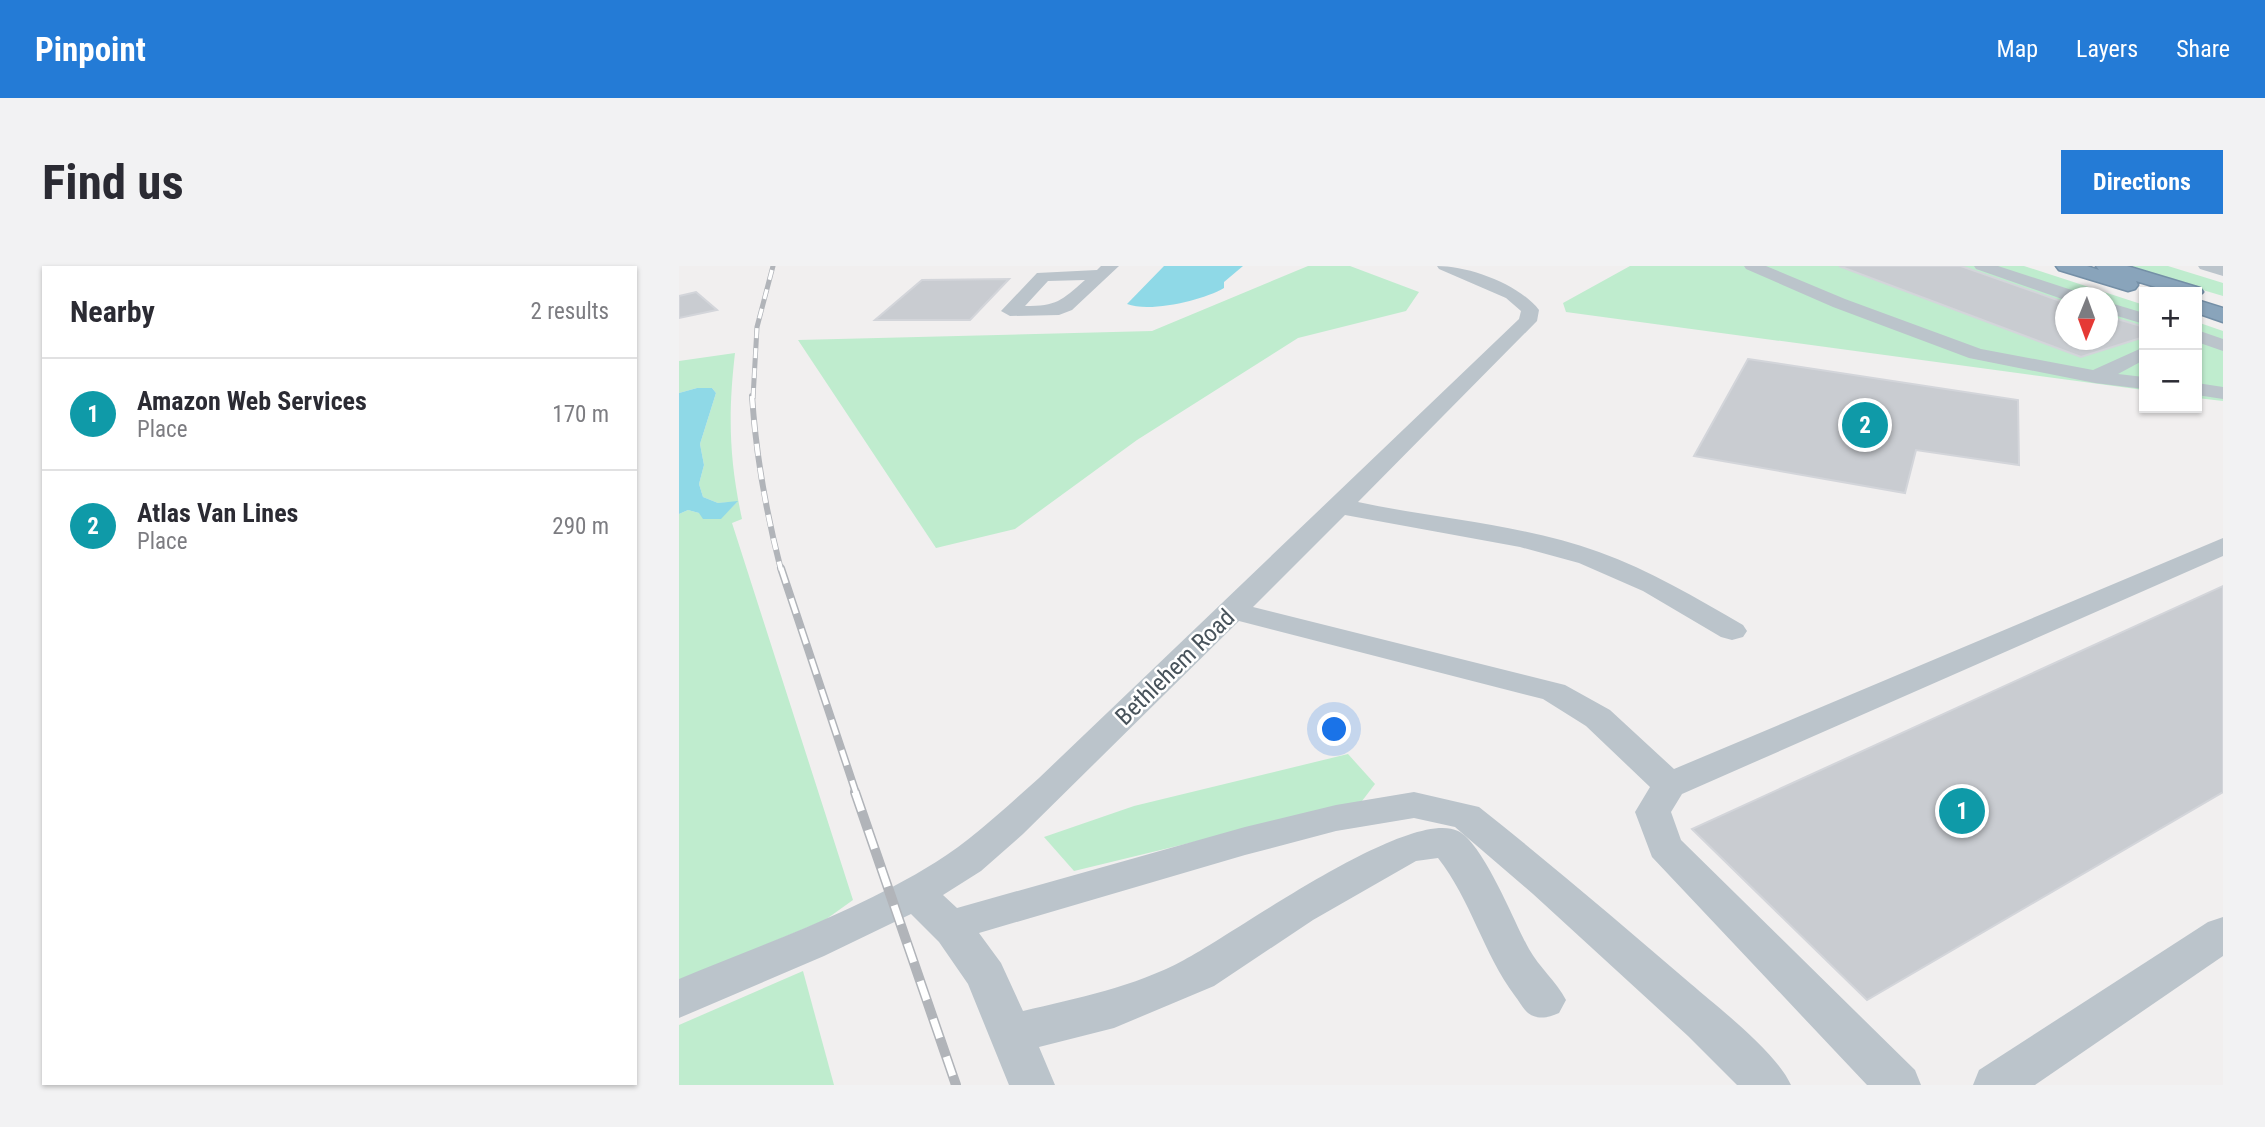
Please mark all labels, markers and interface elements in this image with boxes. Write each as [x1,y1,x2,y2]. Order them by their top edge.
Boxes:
text: Pinpoint [35,30,146,69]
text: Map [1997,35,2038,63]
text: Layers [2076,35,2138,63]
text: Share [2176,35,2230,63]
button: Directions [2061,150,2223,214]
text: Find us [42,154,184,211]
north arrow [2055,287,2118,350]
map controls [2139,287,2202,413]
button: + [2139,287,2202,350]
text: Nearby [70,294,155,329]
text: 2 results [531,298,609,325]
button: − [2139,350,2202,413]
text: Amazon Web Services [137,386,367,416]
pin: 2 [1842,399,1888,451]
text: 1 [87,401,99,428]
text: 170 m [552,401,609,428]
text: Place [137,416,187,443]
text: Atlas Van Lines [137,498,298,528]
text: 2 [87,513,99,540]
text: 290 m [552,513,609,540]
text: Place [137,528,187,555]
street label: Bethlehem Road [1110,603,1240,731]
your location [1317,712,1351,746]
pin: 1 [1939,785,1985,837]

